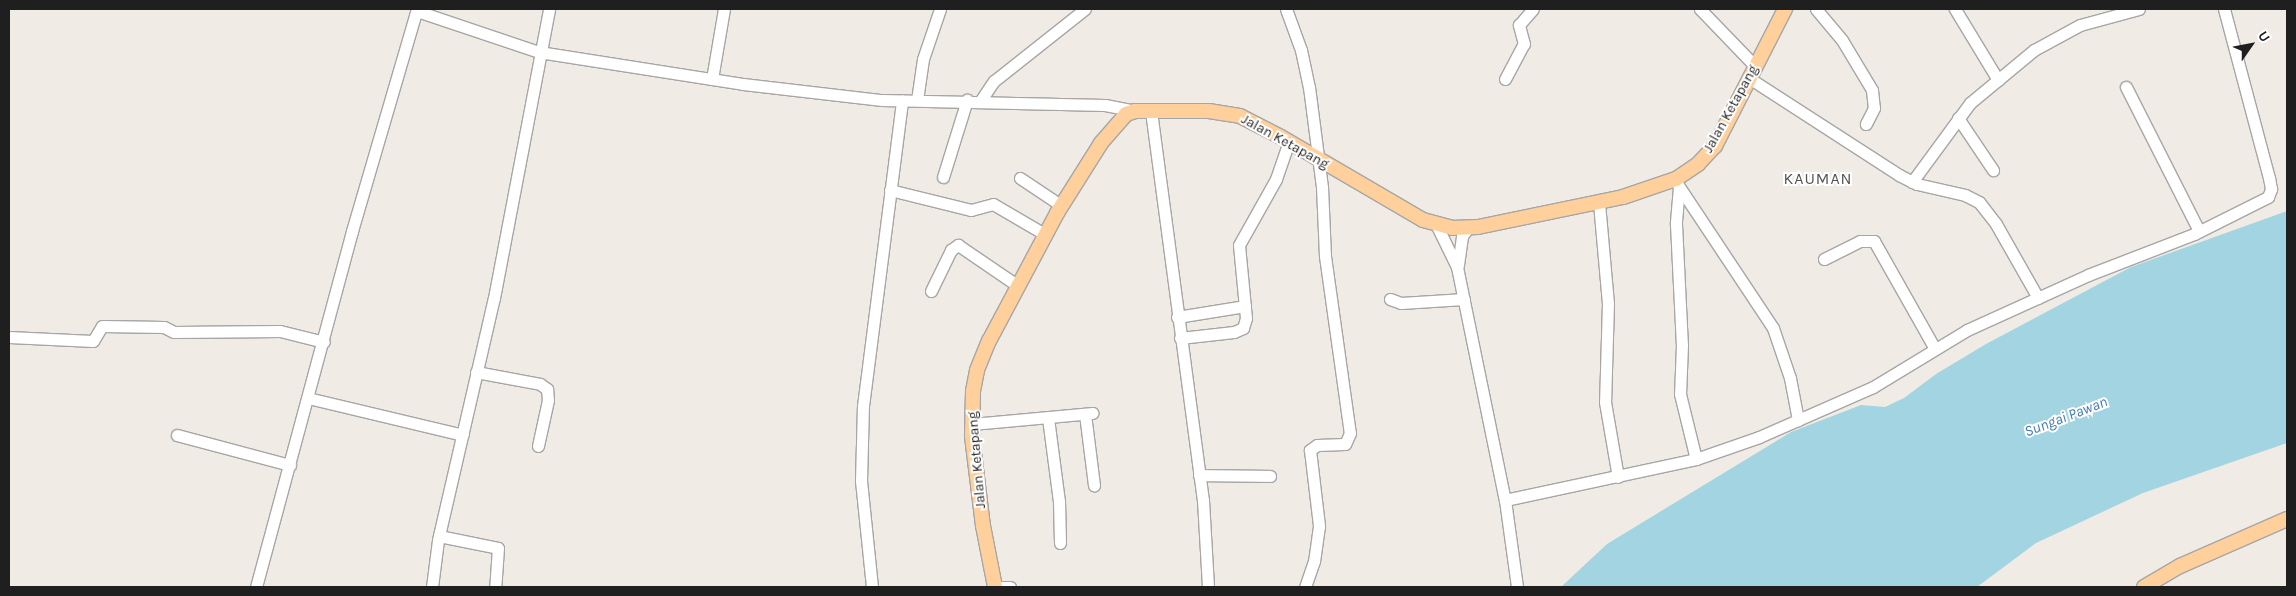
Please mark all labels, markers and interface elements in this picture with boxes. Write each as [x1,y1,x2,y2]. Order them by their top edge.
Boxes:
north arrow [2226,20,2276,70]
text: U [2254,28,2274,45]
street label: Jalan Ketapang [1700,62,1762,156]
street label: Jalan Ketapang [1238,111,1332,173]
district label: KAUMAN [1783,169,1853,189]
water label: Sungai Pawan [2022,393,2110,441]
street label: Jalan Ketapang [964,411,990,509]

